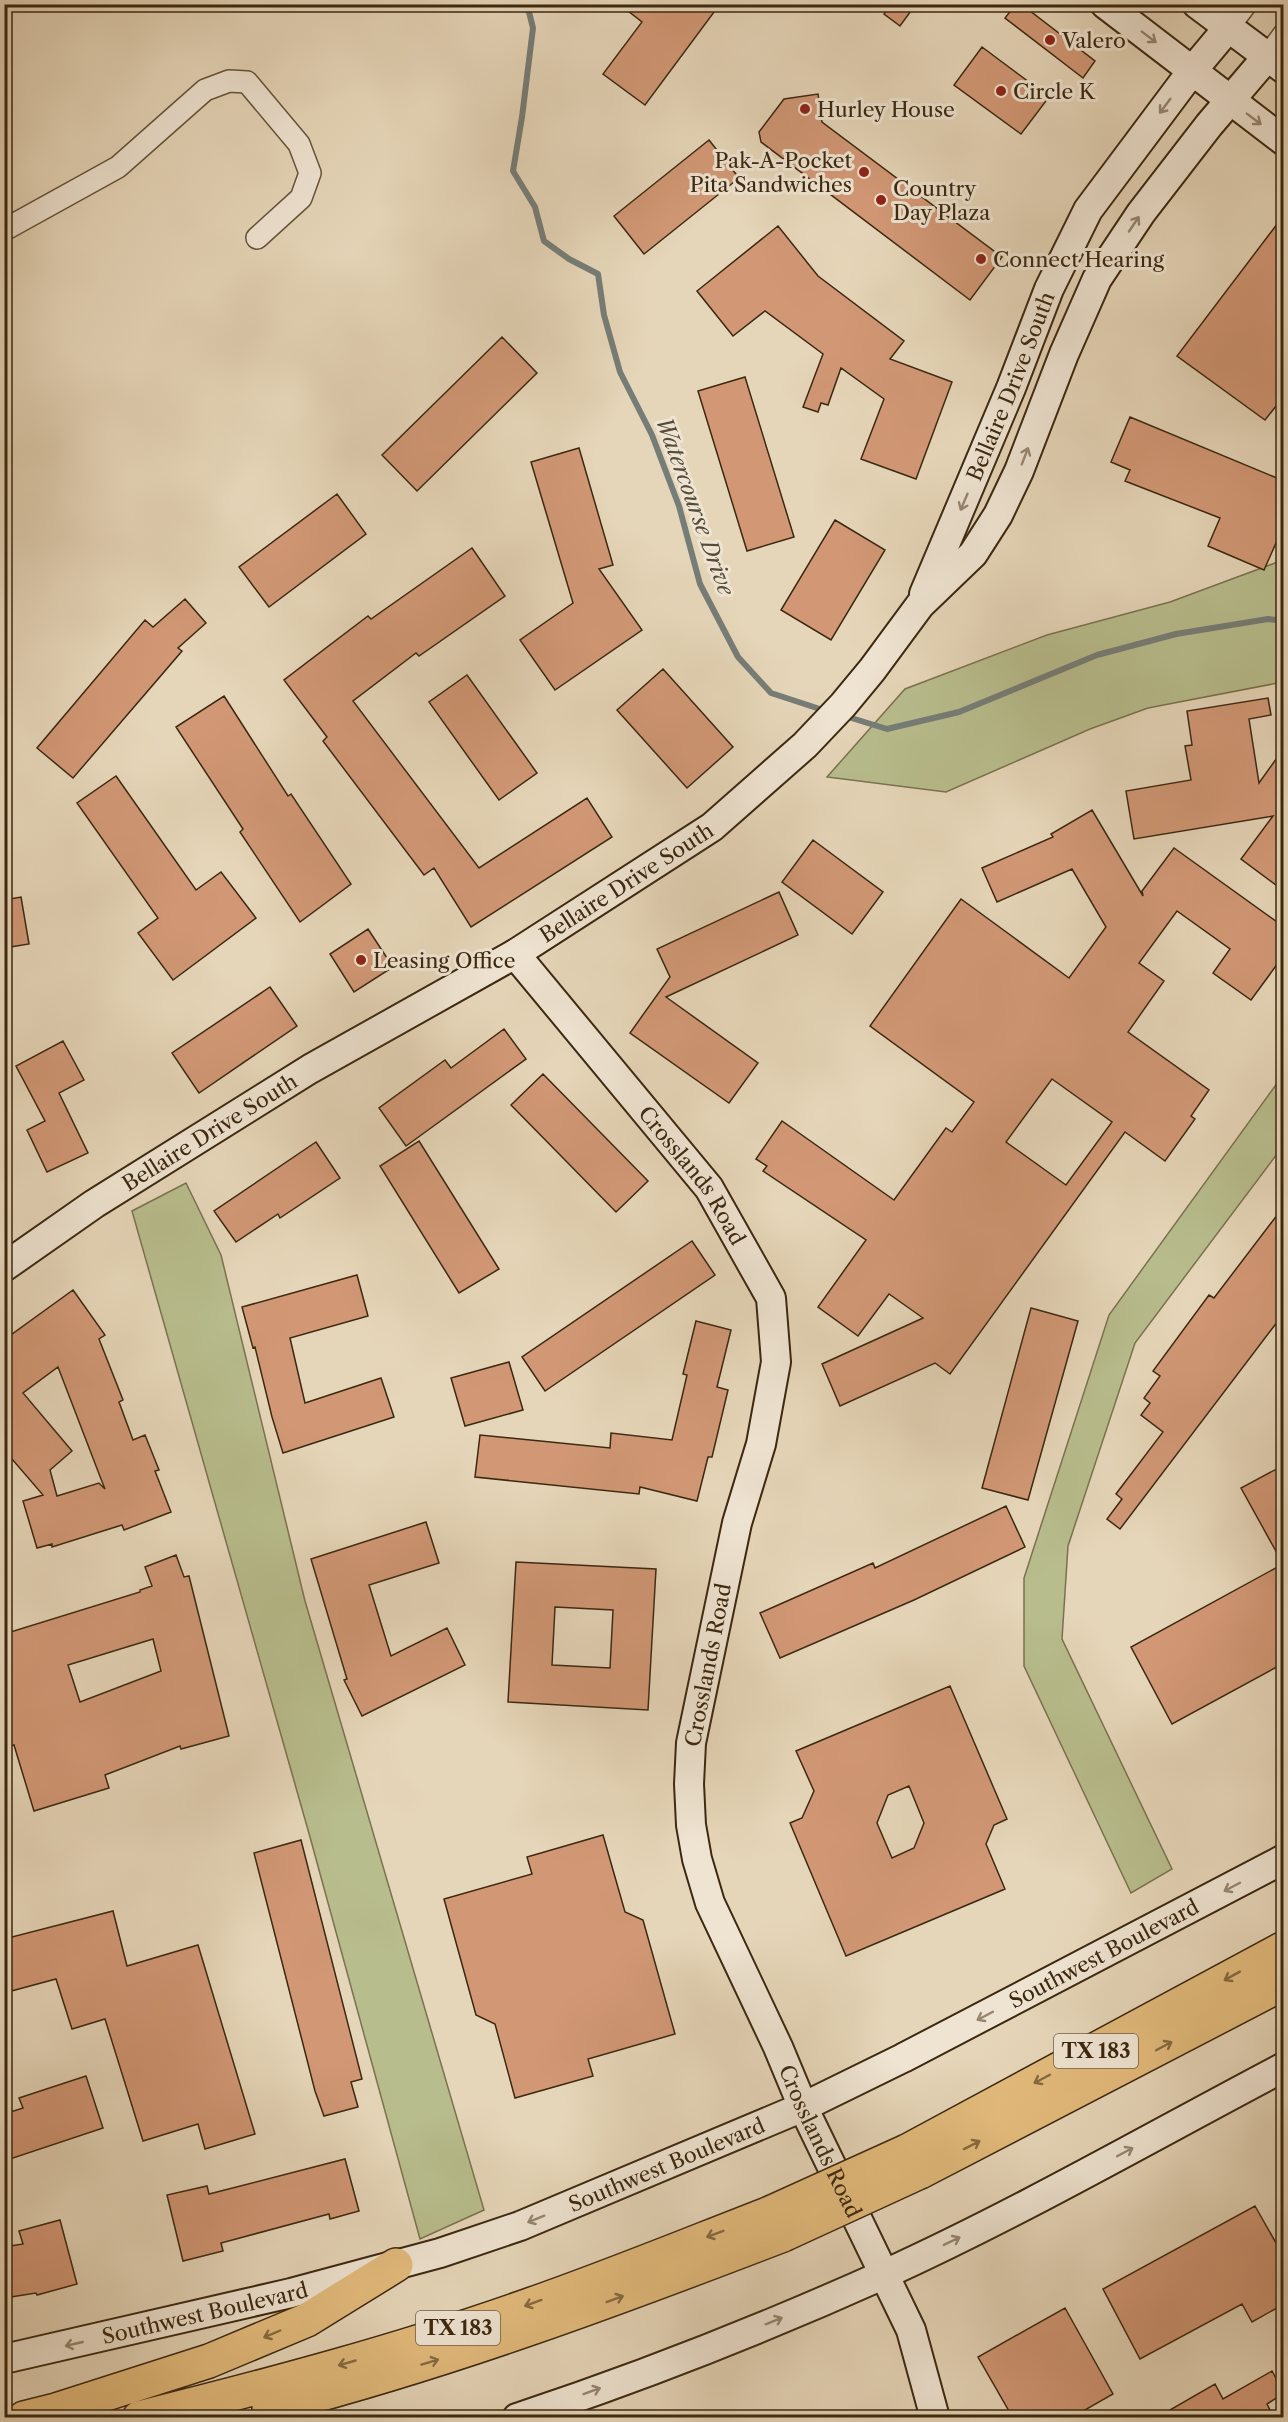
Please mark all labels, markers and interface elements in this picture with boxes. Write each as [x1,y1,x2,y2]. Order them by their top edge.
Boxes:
place label: Valero [1061,28,1126,53]
one-way arrow [1141,31,1157,44]
marker: Valero [1043,33,1057,47]
place label: Circle K [1013,79,1096,104]
marker: Circle K [994,84,1008,98]
place label: Hurley House [817,97,955,122]
one-way arrow [1159,98,1172,114]
marker: Hurley House [798,102,812,116]
one-way arrow [1246,113,1262,125]
place label: Pak-A-Pocket Pita Sandwiches [690,148,853,197]
marker: Pak-A-Pocket Pita Sandwiches [857,165,871,179]
place label: Country Day Plaza [893,176,991,225]
marker: Country Day Plaza [874,193,888,207]
one-way arrow [1128,216,1140,232]
place label: Connect Hearing [993,247,1165,272]
marker: Connect Hearing [974,252,988,266]
street label: Bellaire Drive South [961,288,1059,484]
water label: Watercourse Drive [650,413,740,600]
one-way arrow [1020,448,1031,466]
one-way arrow [958,493,969,511]
street label: Bellaire Drive South [535,817,718,947]
place label: Leasing Office [373,948,515,973]
marker: Leasing Office [354,953,368,967]
street label: Bellaire Drive South [117,1068,302,1196]
street label: Crosslands Road [634,1101,751,1249]
street label: Crosslands Road [680,1581,736,1749]
one-way arrow [1224,1881,1241,1893]
street label: Southwest Boulevard [1005,1893,1203,2013]
one-way arrow [1224,1970,1241,1982]
one-way arrow [977,2010,994,2022]
road number: TX 183 [1054,2034,1138,2068]
one-way arrow [1155,2040,1172,2052]
street label: Crosslands Road [774,2061,867,2222]
one-way arrow [1034,2074,1052,2085]
street label: Southwest Boulevard [565,2112,768,2217]
one-way arrow [963,2139,980,2151]
one-way arrow [1116,2146,1133,2158]
one-way arrow [527,2214,546,2225]
one-way arrow [706,2229,725,2240]
one-way arrow [942,2235,960,2247]
street label: Southwest Boulevard [99,2277,311,2349]
one-way arrow [605,2293,624,2304]
one-way arrow [524,2299,543,2310]
road number: TX 183 [416,2311,500,2345]
one-way arrow [764,2315,782,2326]
one-way arrow [263,2329,282,2340]
one-way arrow [65,2339,84,2351]
one-way arrow [420,2356,439,2367]
one-way arrow [338,2358,357,2369]
one-way arrow [582,2384,601,2395]

